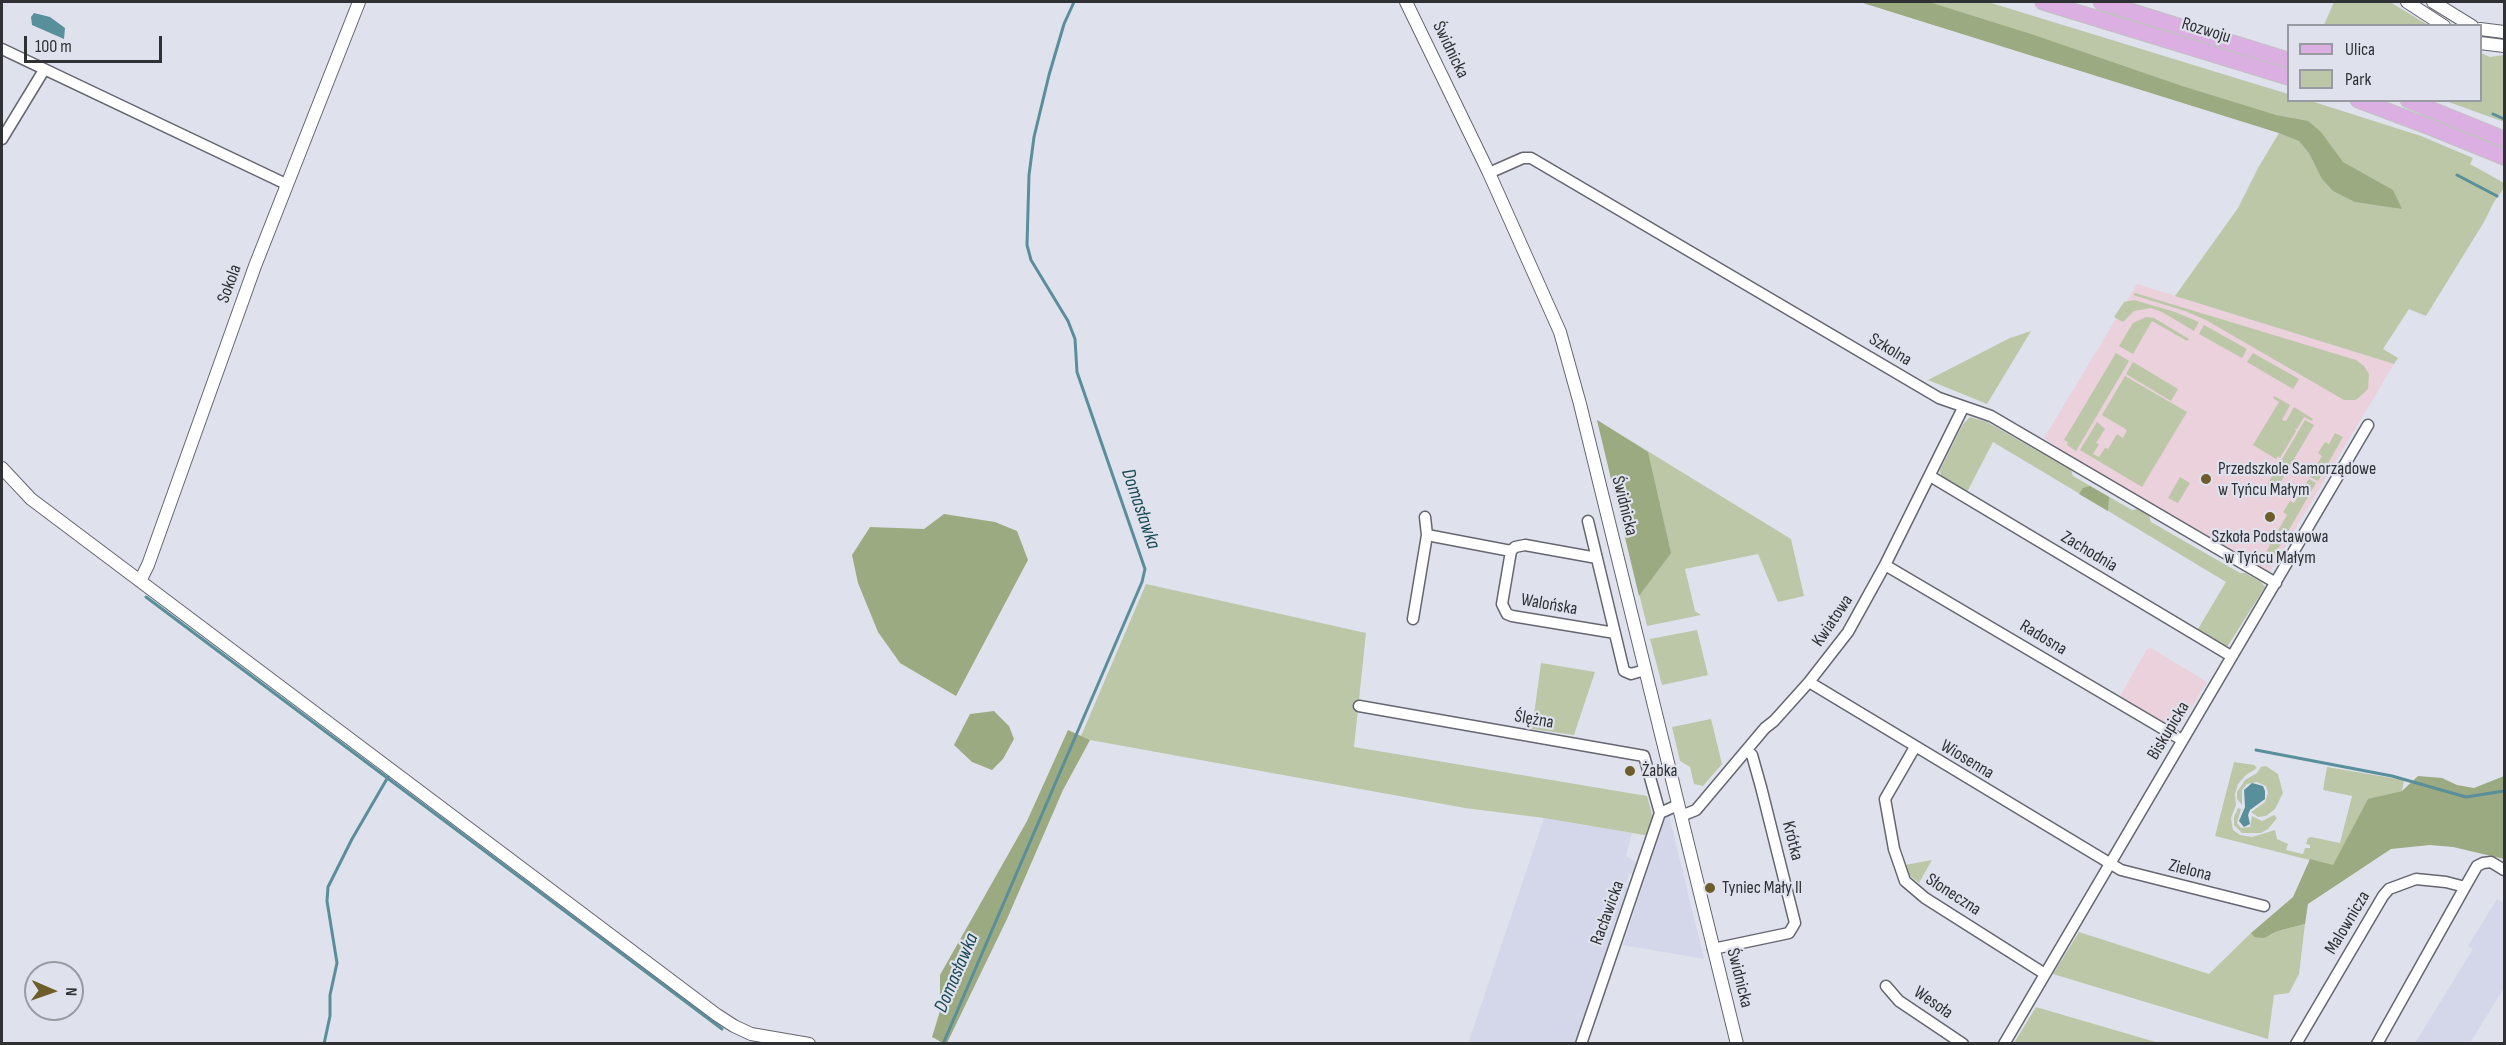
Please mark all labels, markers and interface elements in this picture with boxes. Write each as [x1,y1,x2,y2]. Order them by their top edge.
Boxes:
street label: Rozwoju [2179,13,2233,49]
street label: Świdnicka [1427,18,1473,82]
scale bar [27,24,165,62]
legend [2287,24,2482,102]
text: 100 m [35,36,72,57]
text: Ulica [2345,39,2375,60]
text: Park [2345,69,2371,90]
street label: Sokola [213,262,247,306]
street label: Szkolna [1865,329,1915,371]
place label: Przedszkole Samorządowe w Tyńcu Małym [2218,458,2376,500]
water label: Domasławka [1115,466,1165,552]
marker: Przedszkole Samorządowe w Tyńcu Małym [2199,472,2213,486]
street label: Świdnicka [1606,474,1642,538]
marker: Szkoła Podstawowa w Tyńcu Małym [2263,510,2277,524]
place label: Szkoła Podstawowa w Tyńcu Małym [2212,526,2328,568]
street label: Zachodnia [2057,527,2121,577]
street label: Walońska [1519,589,1579,621]
street label: Kwiatowa [1808,591,1858,651]
street label: Radosna [2016,616,2070,660]
street label: Biskupicka [2143,698,2195,764]
street label: Ślężna [1513,706,1555,734]
street label: Wiosenna [1936,736,1998,784]
place label: Żabka [1642,760,1677,782]
marker: Żabka [1623,764,1637,778]
street label: Krótka [1777,819,1807,863]
street label: Zielona [2166,855,2214,887]
street label: Słoneczna [1921,869,1985,921]
place label: Tyniec Mały II [1722,877,1802,899]
street label: Racławicka [1586,878,1630,948]
marker: Tyniec Mały II [1703,881,1717,895]
street label: Malownicza [2321,887,2375,959]
water label: Domasławka [930,930,984,1016]
street label: Świdnicka [1721,946,1757,1010]
north arrow [24,961,84,1021]
street label: Wesoła [1909,982,1957,1024]
text: N [61,987,80,996]

